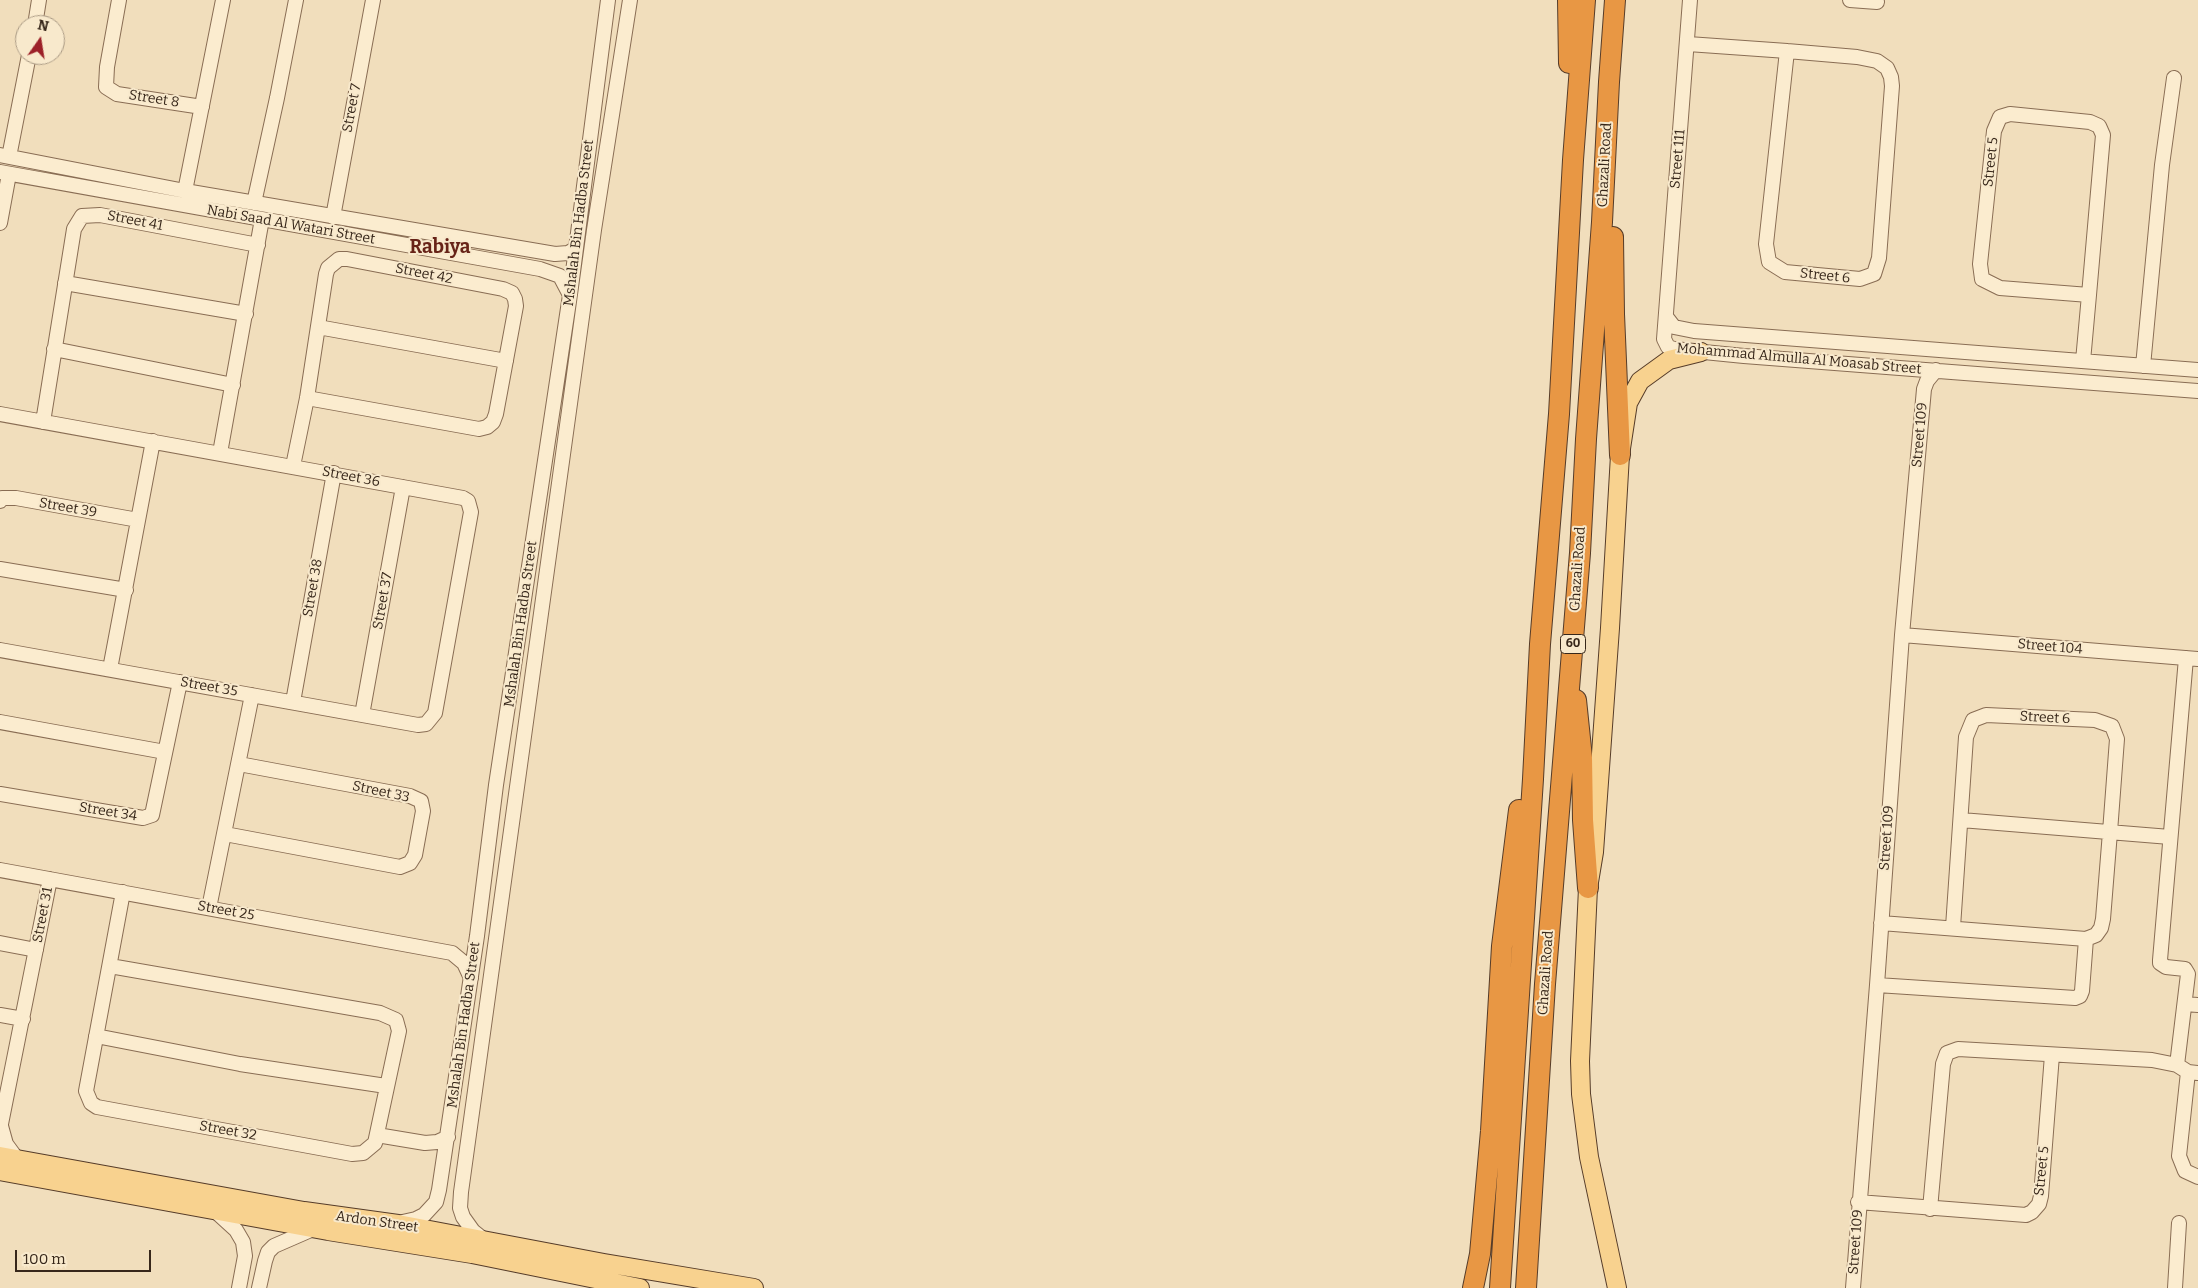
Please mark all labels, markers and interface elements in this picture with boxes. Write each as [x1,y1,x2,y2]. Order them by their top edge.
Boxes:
north arrow [15,15,65,65]
text: N [36,16,50,35]
street label: Street 7 [339,82,365,134]
street label: Street 8 [128,87,180,111]
street label: Ghazali Road [1594,122,1616,208]
street label: Street 111 [1667,129,1689,189]
street label: Street 5 [1980,136,2002,188]
street label: Mshalah Bin Hadba Street [560,139,598,307]
street label: Nabi Saad Al Watari Street [206,202,376,248]
street label: Street 41 [106,207,164,235]
district label: Rabiya [410,237,470,259]
street label: Street 42 [394,260,454,288]
street label: Street 6 [1799,265,1851,287]
street label: Mohammad Almulla Al Moasab Street [1676,340,1922,378]
street label: Street 109 [1909,402,1931,468]
street label: Street 36 [321,463,381,491]
street label: Street 39 [38,495,98,521]
street label: Ghazali Road [1567,526,1589,612]
street label: Mshalah Bin Hadba Street [501,540,541,708]
street label: Street 38 [300,558,326,618]
street label: Street 37 [370,571,396,631]
road number: 60 [1560,634,1586,654]
street label: Street 104 [2017,636,2083,658]
street label: Street 35 [179,674,239,700]
street label: Street 6 [2019,708,2071,728]
street label: Street 33 [351,778,411,806]
street label: Street 34 [78,799,138,825]
street label: Street 109 [1876,805,1898,871]
street label: Street 31 [29,886,57,944]
street label: Street 25 [196,898,256,924]
street label: Ghazali Road [1535,930,1557,1016]
street label: Mshalah Bin Hadba Street [444,941,484,1109]
street label: Street 32 [198,1118,258,1144]
street label: Street 5 [2031,1145,2053,1197]
street label: Ardon Street [335,1208,419,1236]
street label: Street 109 [1845,1209,1867,1275]
scale bar [18,1240,154,1272]
text: 100 m [23,1250,66,1268]

